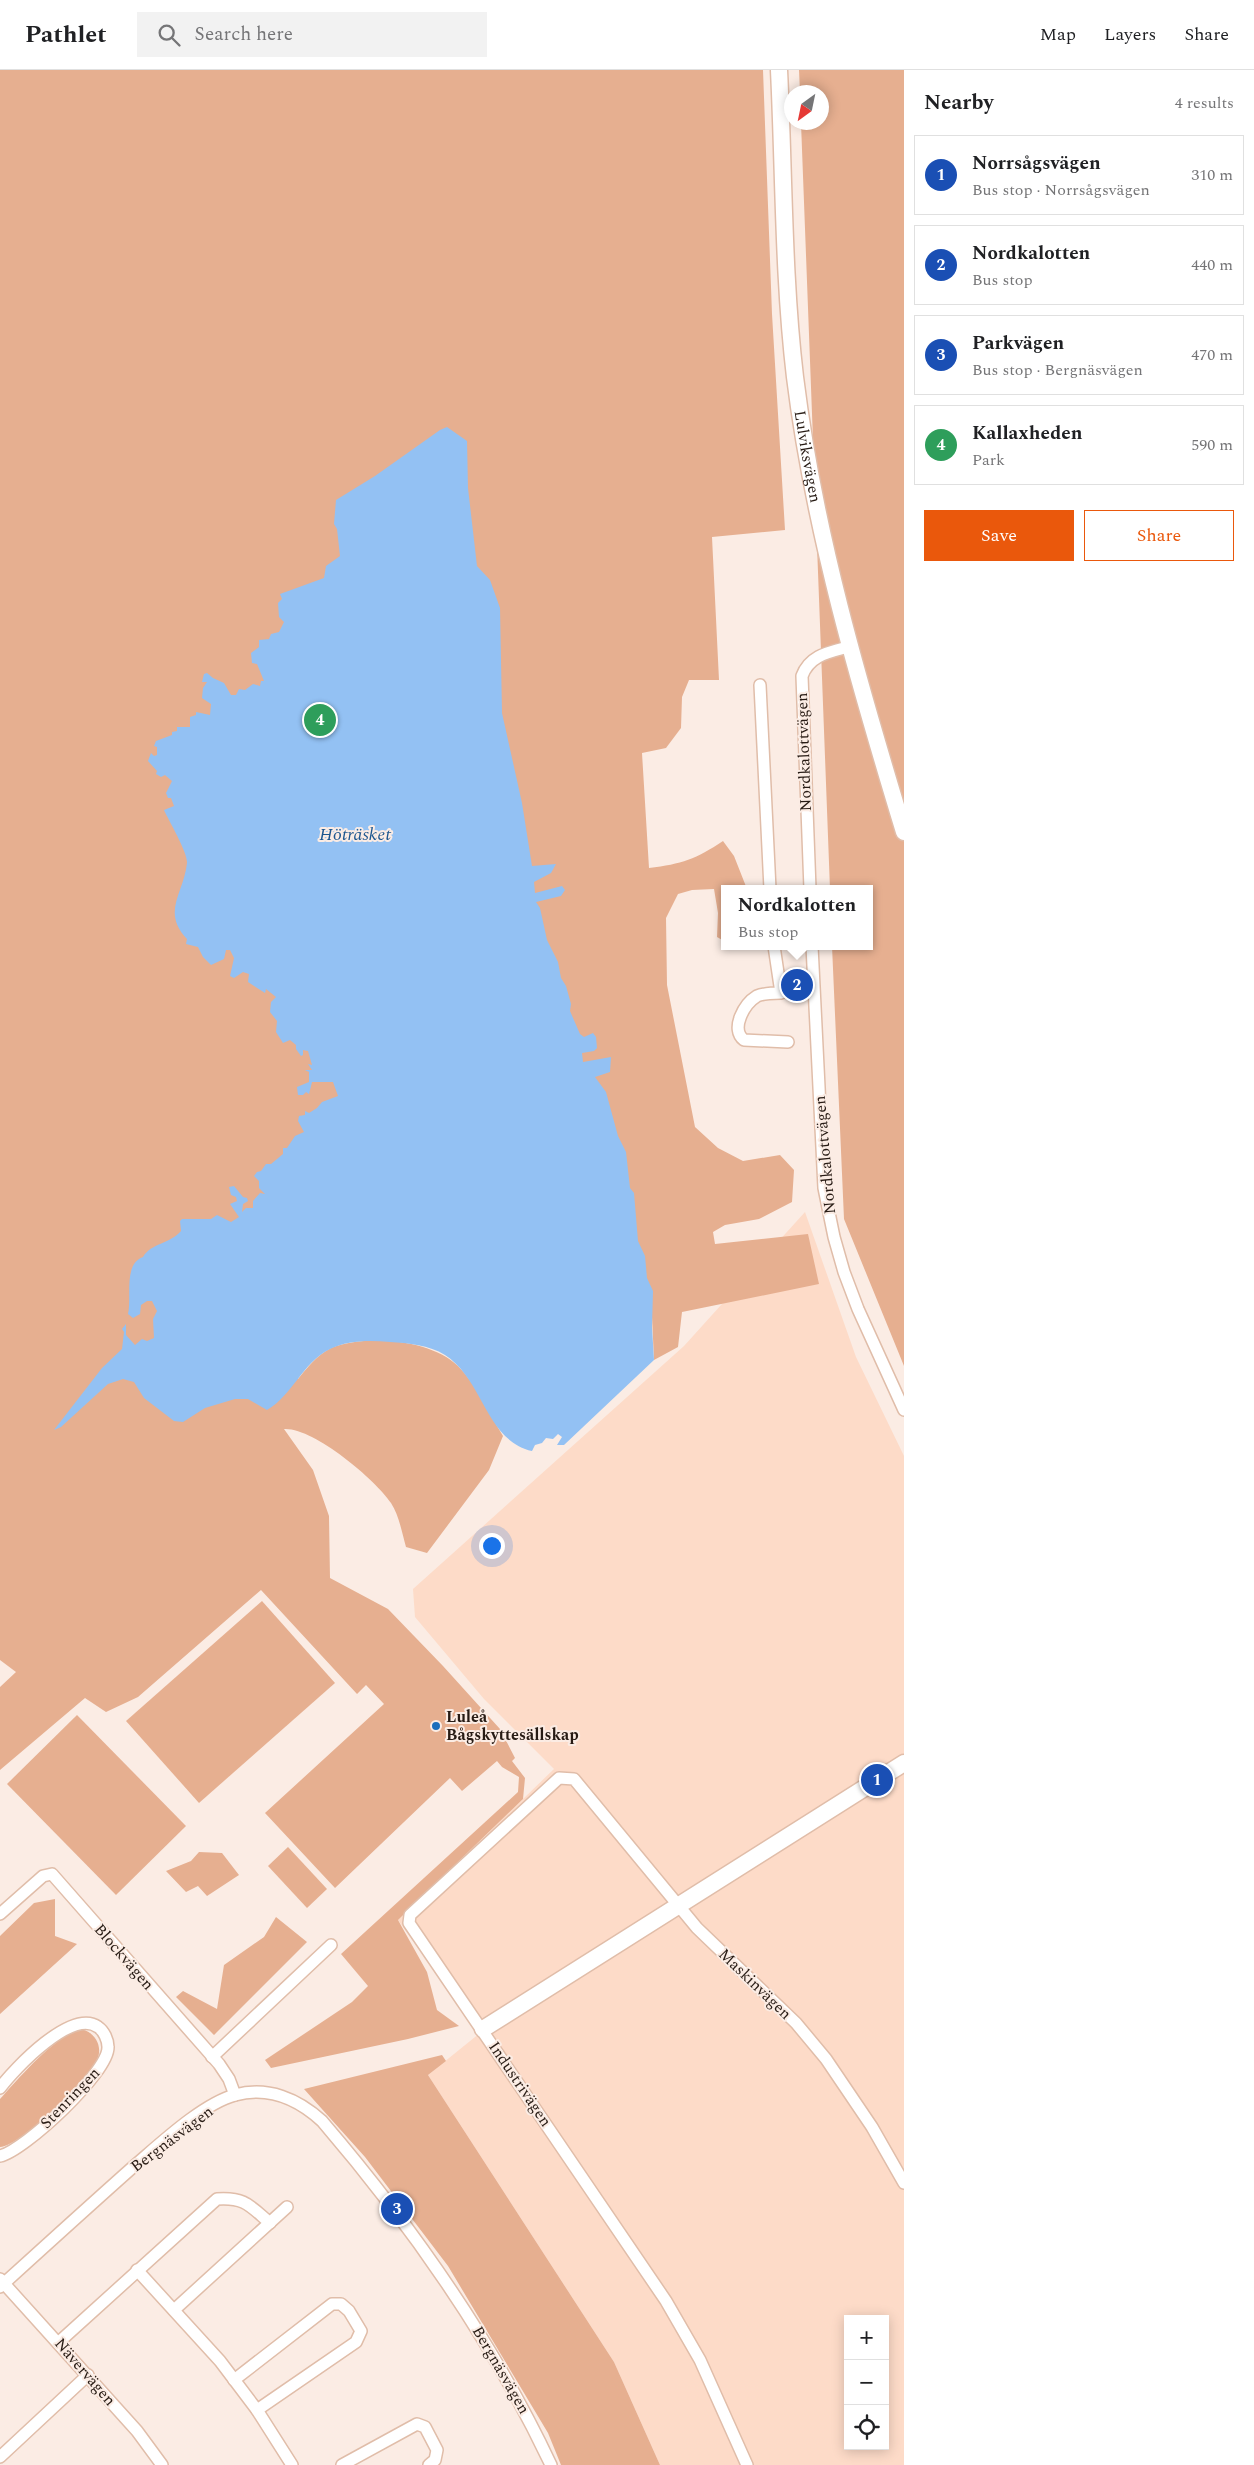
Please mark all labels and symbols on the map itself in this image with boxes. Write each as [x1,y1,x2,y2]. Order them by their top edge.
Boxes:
north arrow [784,85,829,130]
street label: Lulviksvägen [788,409,828,505]
street label: Nordkalottvägen [790,692,818,812]
pin: 4 [304,701,336,739]
water label: Höträsket [319,821,391,848]
pin: 2 [781,966,813,1004]
street label: Nordkalottvägen [808,1095,842,1215]
your location [479,1533,505,1559]
place label: Luleå Bågskyttesällskap [446,1705,579,1747]
marker: Luleå Bågskyttesällskap [430,1720,442,1732]
pin: 1 [861,1761,893,1799]
street label: Blockvägen [88,1918,160,1996]
street label: Maskinvägen [713,1943,797,2025]
street label: Industrivägen [483,2036,557,2132]
street label: Stenringen [34,2062,106,2134]
street label: Bergnäsvägen [125,2100,219,2178]
pin: 3 [381,2190,413,2228]
street label: Bergnäsvägen [466,2321,536,2419]
street label: Nävervägen [49,2333,121,2411]

